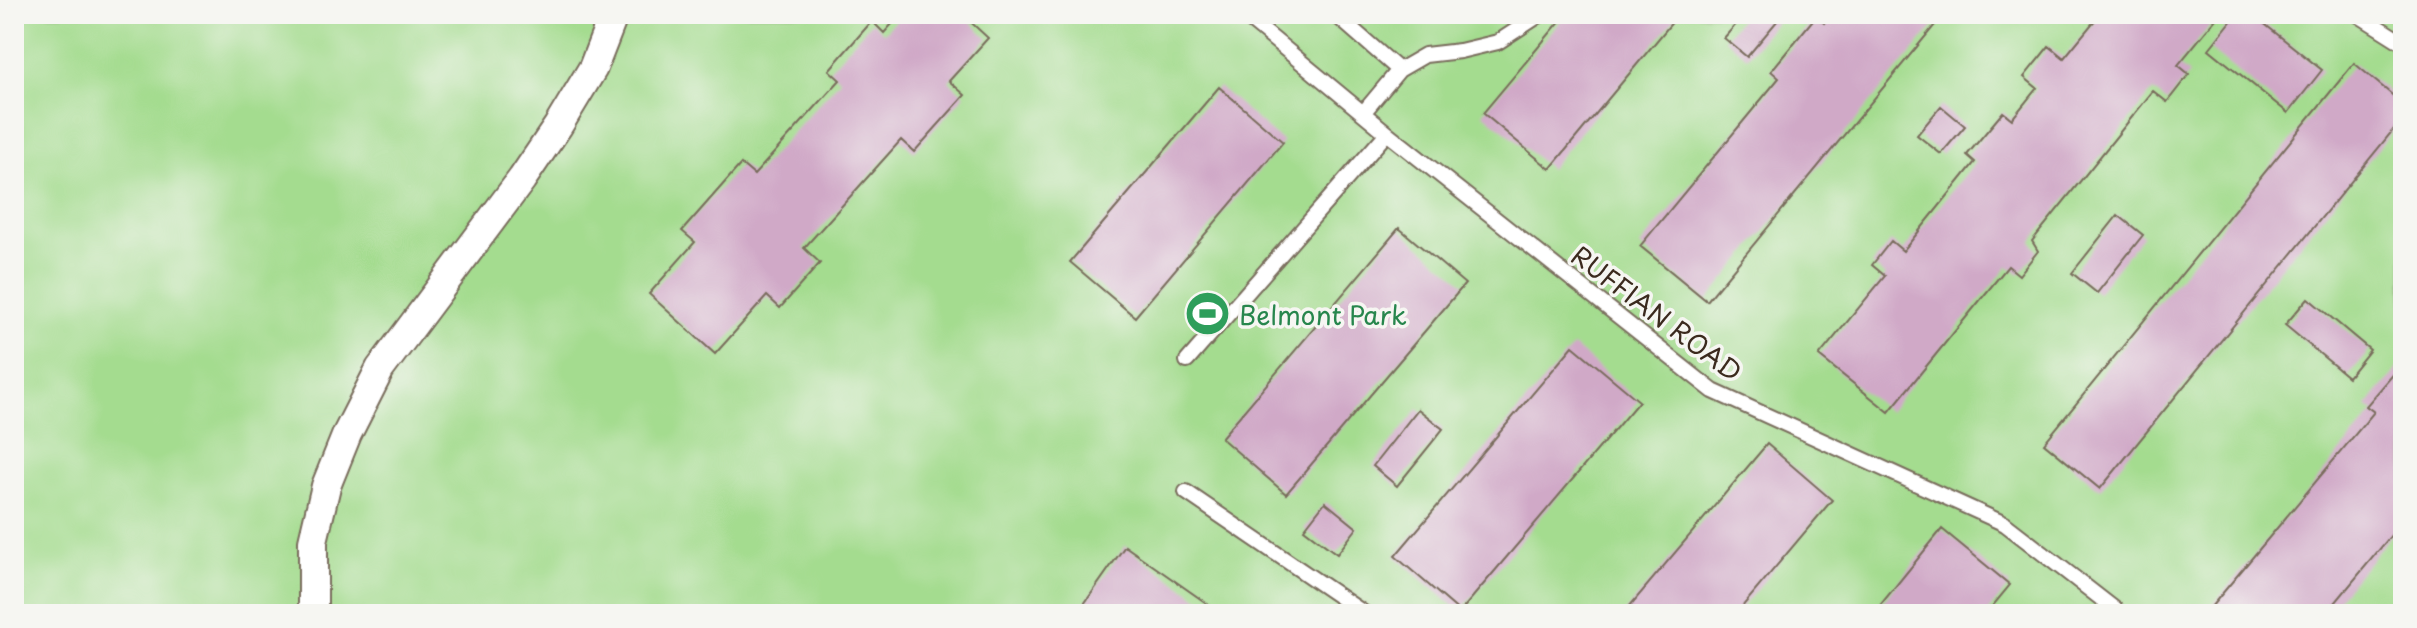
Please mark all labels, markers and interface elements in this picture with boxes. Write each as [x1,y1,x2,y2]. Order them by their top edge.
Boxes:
street label: RUFFIAN ROAD [1564,236,1750,390]
sports icon: Belmont Park [1184,290,1232,338]
place label: Belmont Park [1239,295,1407,334]

